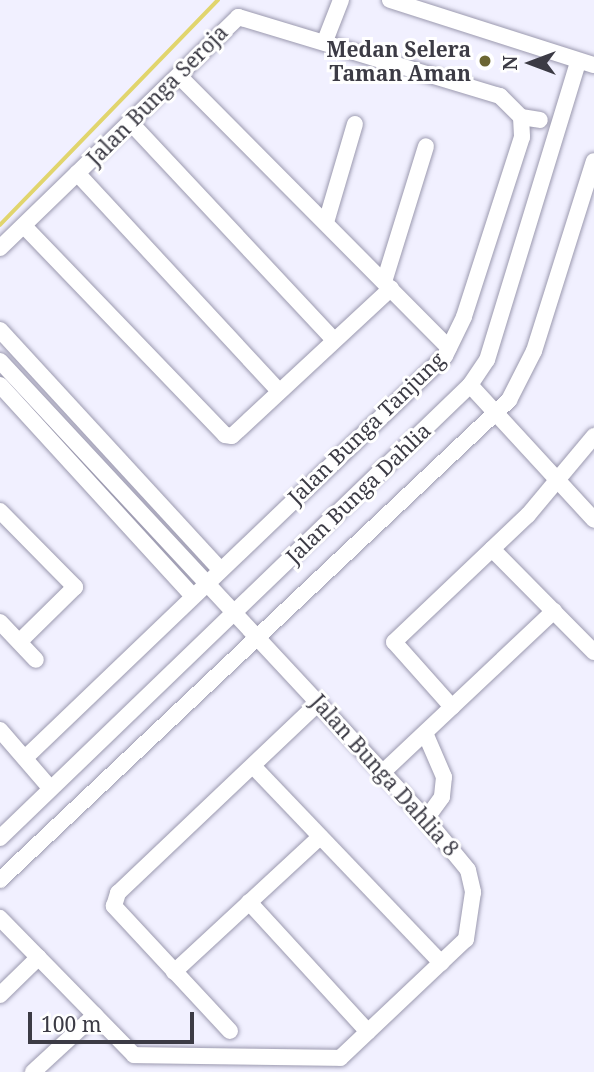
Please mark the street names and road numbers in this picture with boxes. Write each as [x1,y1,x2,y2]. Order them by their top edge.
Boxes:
street label: Jalan Bunga Seroja [81,19,233,171]
street label: Jalan Bunga Tanjung [282,347,450,509]
street label: Jalan Bunga Dahlia [280,417,436,569]
street label: Jalan Bunga Dahlia 8 [306,689,464,861]

